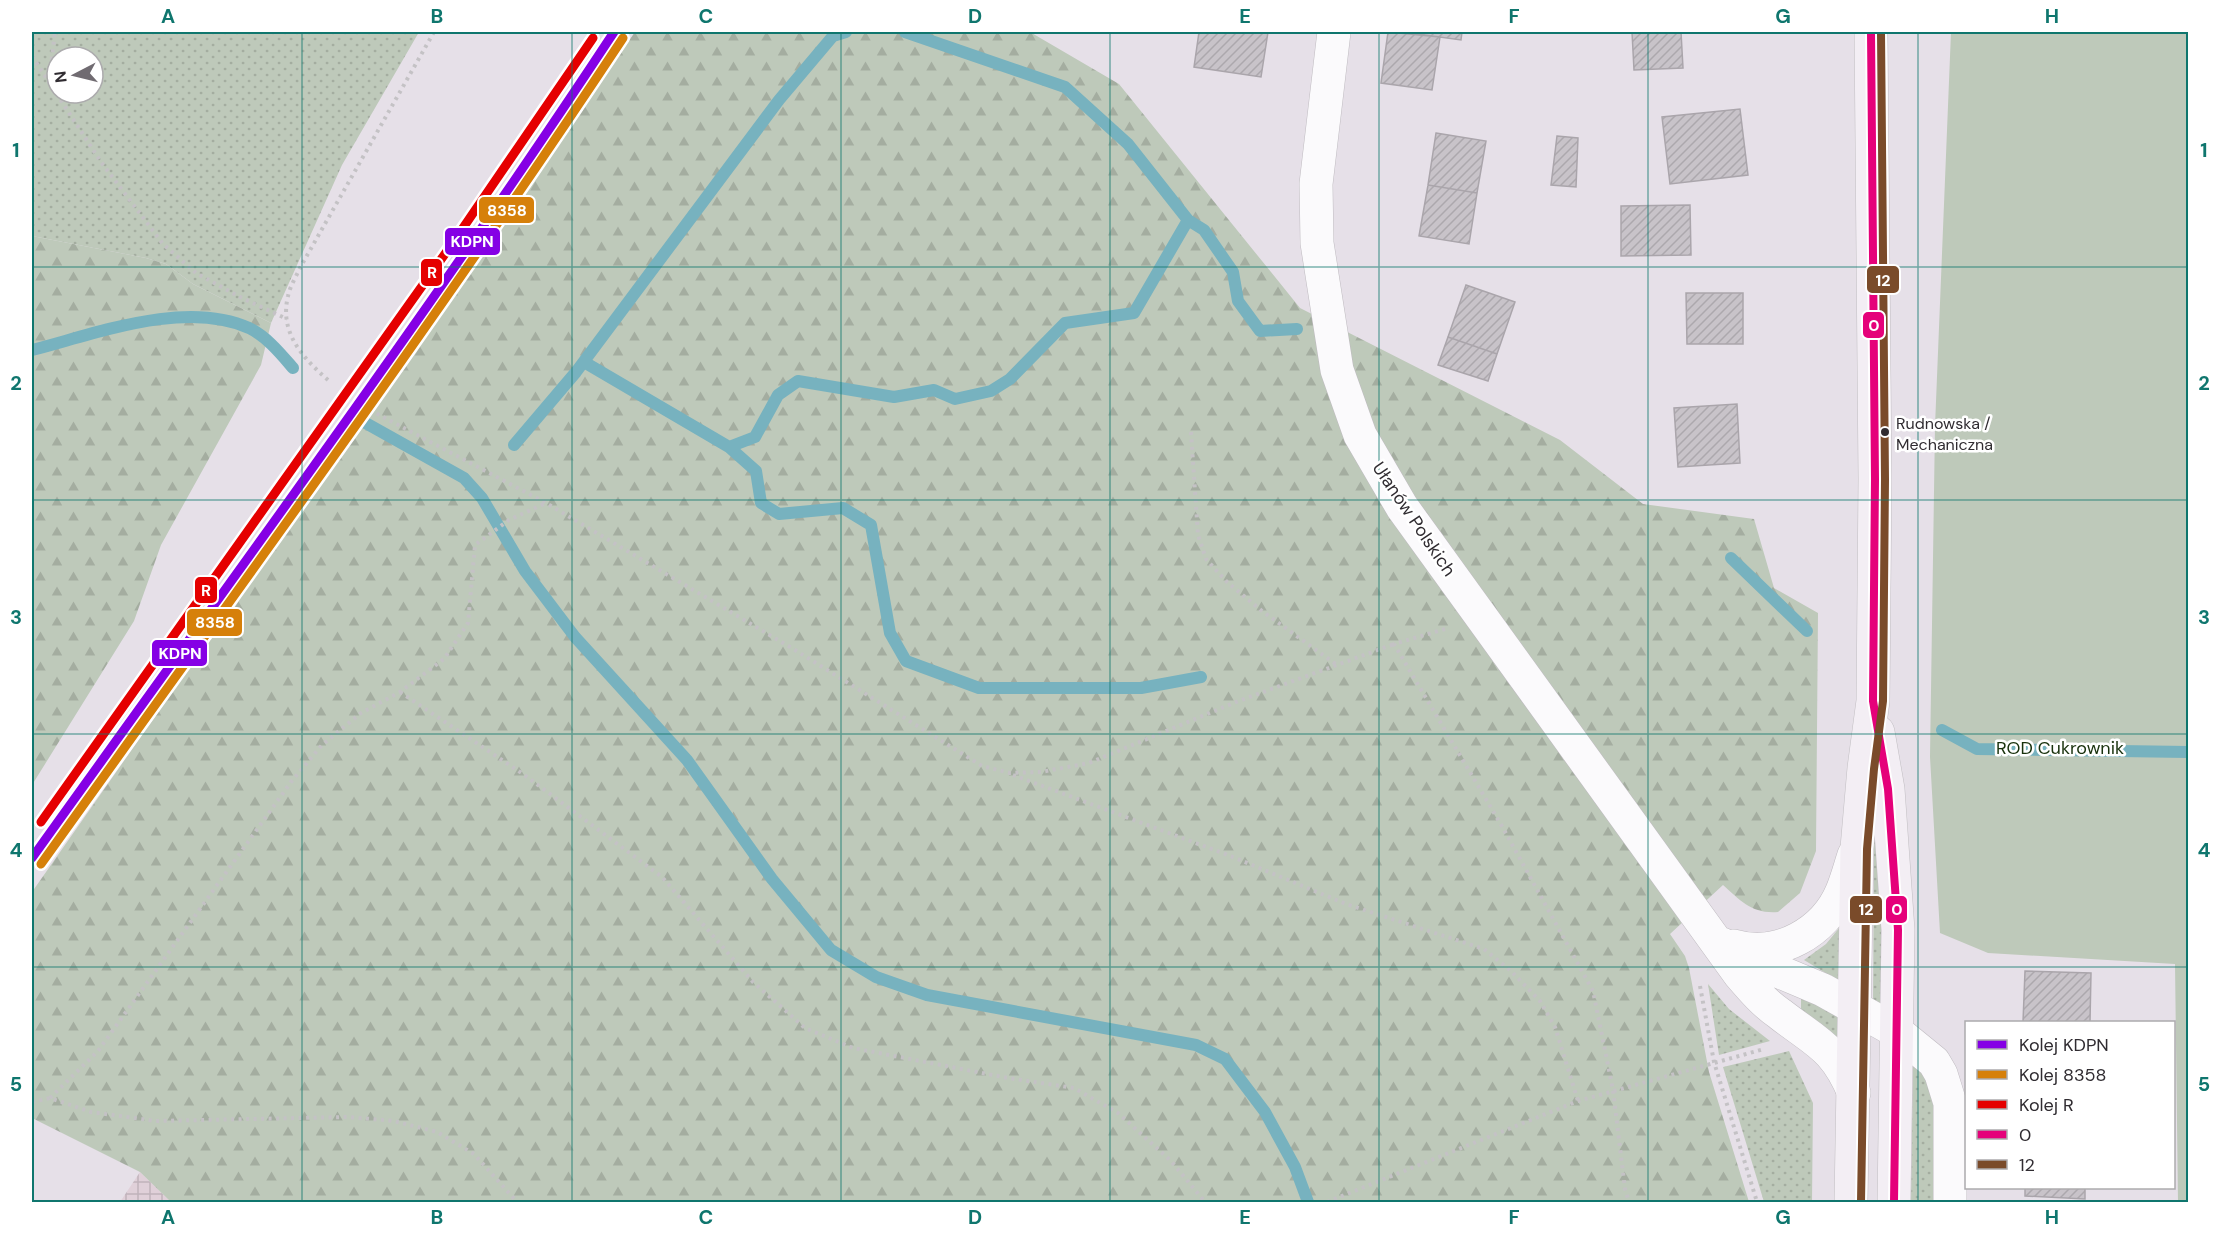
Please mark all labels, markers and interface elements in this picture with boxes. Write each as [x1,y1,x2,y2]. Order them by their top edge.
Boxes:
text: A [161,3,175,29]
text: B [431,3,443,29]
text: C [699,3,713,29]
text: D [968,3,982,29]
text: E [1239,3,1251,29]
text: F [1508,3,1520,29]
text: G [1775,3,1791,29]
text: H [2045,3,2059,29]
north arrow [45,45,105,105]
text: N [49,70,72,84]
text: 1 [12,137,20,163]
text: 1 [2200,137,2208,163]
line badge: 8358 [478,196,535,224]
text: 8358 [487,200,527,221]
line badge: KDPN [444,227,501,256]
text: KDPN [450,231,494,252]
line badge: R [420,258,443,287]
text: R [427,262,437,283]
line badge: 12 [1866,265,1900,294]
text: 12 [1875,270,1891,291]
line badge: 0 [1862,311,1885,339]
text: 0 [1868,315,1880,336]
text: 2 [10,370,22,396]
text: 2 [2198,370,2210,396]
place label: Rudnowska / Mechaniczna [1896,413,1993,455]
marker: Rudnowska / Mechaniczna [1879,426,1891,438]
street label: Ułanów Polskich [1367,457,1461,581]
line badge: R [194,576,218,604]
text: R [201,580,211,601]
text: 3 [10,604,22,630]
text: 3 [2198,604,2210,630]
line badge: 8358 [186,608,243,637]
text: 8358 [195,612,235,633]
line badge: KDPN [151,639,208,667]
text: KDPN [158,643,202,664]
park label: ROD Cukrownik [1996,736,2124,760]
text: 4 [10,837,23,863]
text: 4 [2198,837,2211,863]
line badge: 12 [1849,895,1883,924]
line badge: 0 [1885,895,1908,924]
text: 12 [1858,899,1874,920]
text: 0 [1891,899,1903,920]
legend [1965,1021,2175,1189]
text: Kolej KDPN [2019,1033,2109,1057]
text: Kolej 8358 [2019,1063,2107,1087]
text: 5 [10,1071,22,1097]
text: 5 [2198,1071,2210,1097]
text: Kolej R [2019,1093,2074,1117]
text: 0 [2019,1123,2031,1147]
text: 12 [2019,1153,2035,1177]
text: A [161,1204,175,1230]
text: B [431,1204,443,1230]
text: C [699,1204,713,1230]
text: D [968,1204,982,1230]
text: E [1239,1204,1251,1230]
text: F [1508,1204,1520,1230]
text: G [1775,1204,1791,1230]
text: H [2045,1204,2059,1230]

